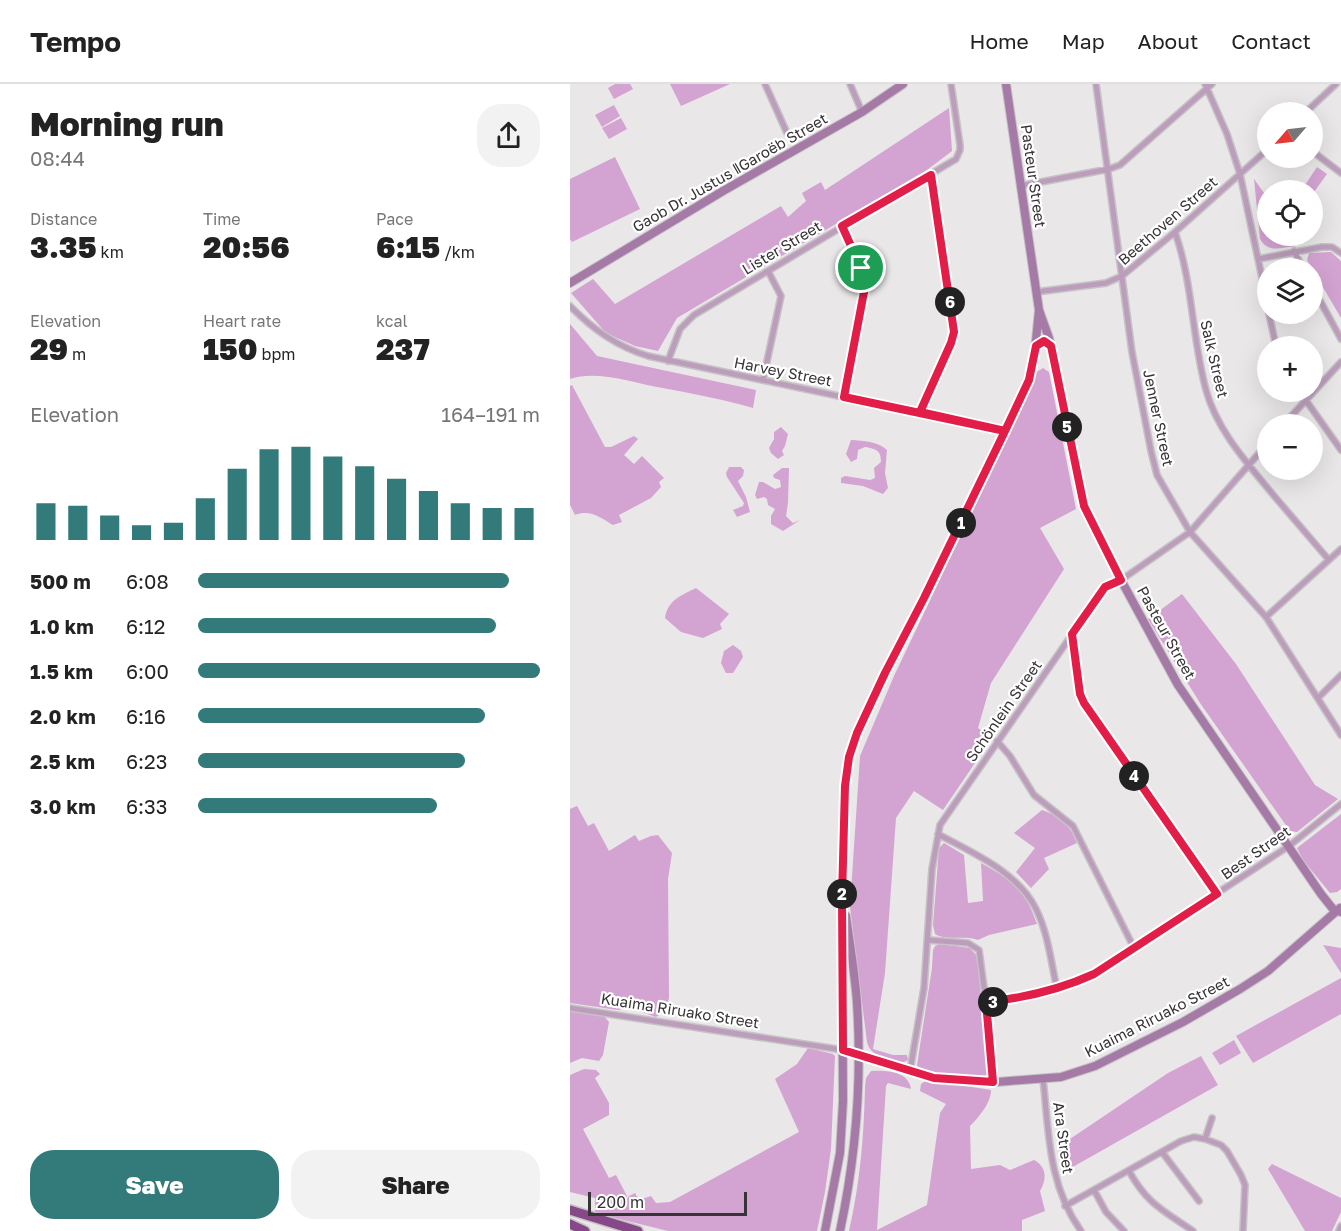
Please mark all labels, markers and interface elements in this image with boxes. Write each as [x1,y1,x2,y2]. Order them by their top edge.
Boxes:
text: Tempo [30,25,121,58]
text: Home [969,28,1029,54]
text: Map [1062,28,1105,54]
text: About [1138,28,1198,54]
text: Contact [1231,28,1311,54]
north arrow [1257,102,1323,168]
map controls [1257,102,1323,480]
text: Morning run [30,104,224,143]
button: share [477,104,540,167]
street label: Gaob Dr. Justus ǁGaroëb Street [629,109,830,235]
street label: Pasteur Street [1018,123,1050,229]
text: 08:44 [30,146,85,170]
street label: Beethoven Street [1114,172,1221,268]
button: locate [1257,180,1323,246]
text: Distance [30,209,97,229]
text: Time [203,209,241,229]
text: Pace [376,209,413,229]
street label: Lister Street [739,216,824,278]
text: 3.35 [30,229,97,265]
text: 20:56 [203,229,290,265]
text: 6:15 [376,229,440,265]
text: km [97,242,124,262]
text: /km [440,242,475,262]
pin [835,242,886,293]
icon: arrive [844,251,877,284]
button: layers [1257,258,1323,324]
pin: 6 [935,287,965,317]
text: 6 [945,292,955,312]
text: Elevation [30,311,101,331]
text: Heart rate [203,311,281,331]
text: kcal [376,311,408,331]
street label: Salk Street [1197,318,1233,400]
text: 29 [30,331,68,367]
text: 150 [203,331,258,367]
text: 237 [376,331,430,367]
button: + [1257,336,1323,402]
text: m [68,344,86,364]
text: bpm [258,344,295,364]
street label: Harvey Street [733,353,834,389]
street label: Jenner Street [1140,368,1178,468]
text: Elevation [30,402,119,426]
text: 164–191 m [441,402,540,426]
pin: 5 [1052,412,1082,442]
button: − [1257,414,1323,480]
text: 5 [1062,417,1072,437]
pin: 1 [946,508,976,538]
text: 1 [957,513,965,533]
text: 500 m [30,569,91,593]
text: 6:08 [126,569,169,593]
street label: Pasteur Street [1134,583,1200,682]
text: 1.0 km [30,614,94,638]
text: 6:12 [126,614,165,638]
street label: Schönlein Street [961,656,1045,765]
text: 1.5 km [30,659,93,683]
text: 6:00 [126,659,169,683]
text: 2.0 km [30,704,96,728]
text: 6:16 [126,704,166,728]
text: 2.5 km [30,749,95,773]
text: 6:23 [126,749,167,773]
pin: 4 [1119,761,1149,791]
text: 4 [1129,766,1139,786]
text: 3.0 km [30,794,96,818]
text: 6:33 [126,794,168,818]
street label: Best Street [1217,822,1294,883]
pin: 2 [827,879,857,909]
text: 2 [837,884,847,904]
street label: Kuaima Riruako Street [1081,972,1232,1060]
pin: 3 [978,987,1008,1017]
street label: Kuaima Riruako Street [600,989,761,1031]
text: 3 [988,992,998,1012]
street label: Ara Street [1050,1101,1078,1175]
button: Save [30,1150,279,1219]
button: Share [291,1150,540,1219]
scale bar [588,1189,747,1216]
text: 200 m [597,1192,644,1212]

